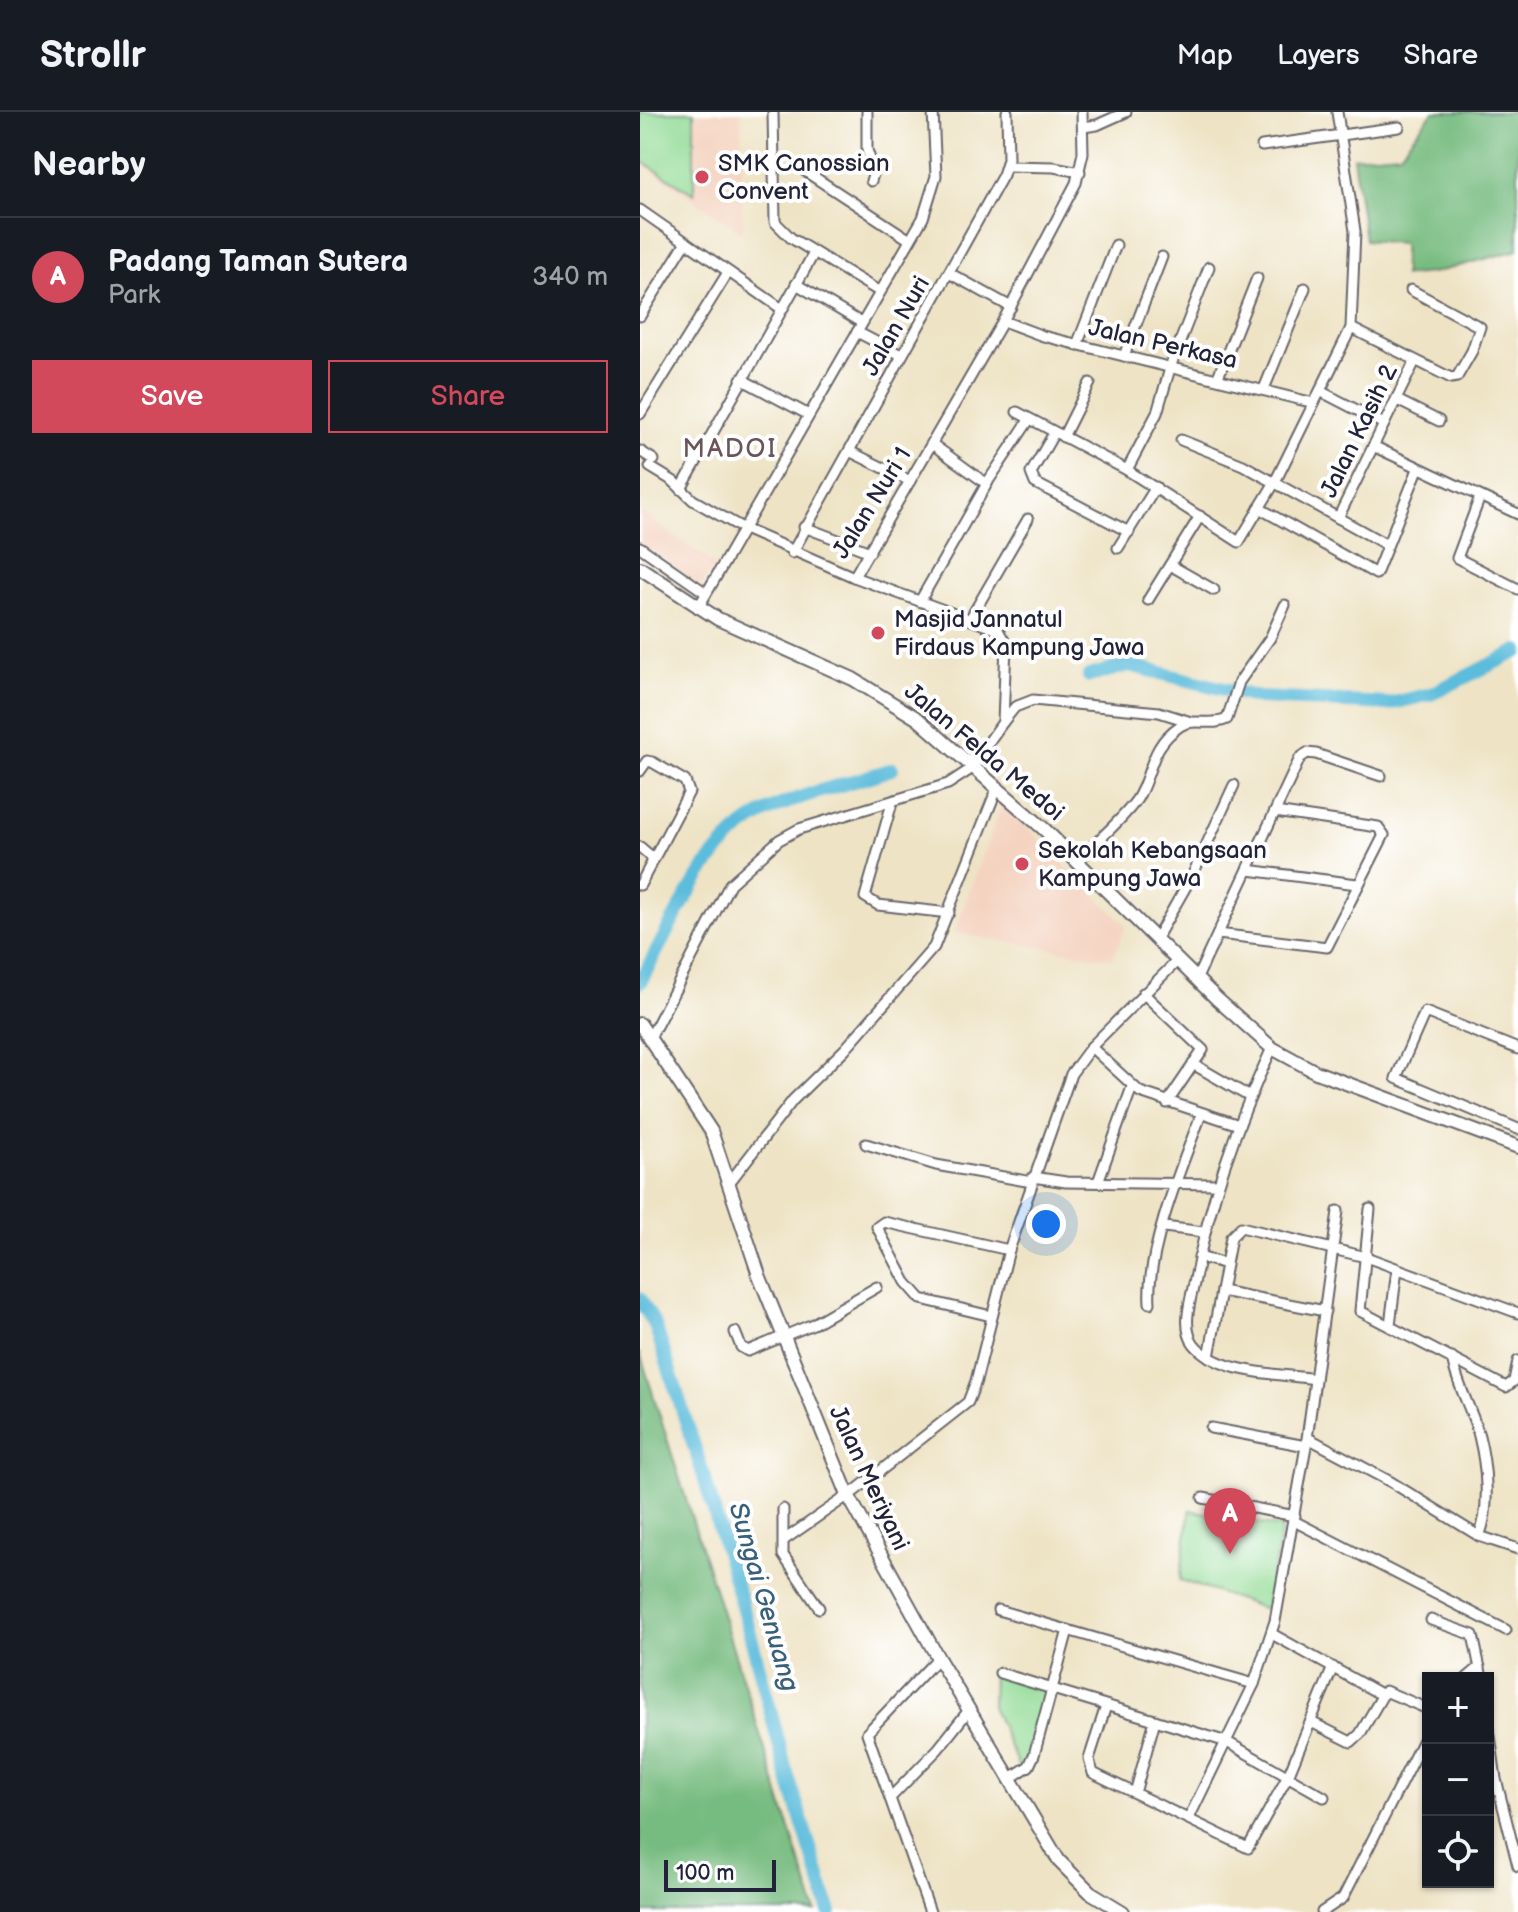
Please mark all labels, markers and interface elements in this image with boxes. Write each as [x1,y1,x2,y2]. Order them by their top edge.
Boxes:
text: Strollr [40,33,146,78]
text: Map [1177,39,1233,72]
text: Layers [1277,39,1360,72]
text: Share [1404,39,1478,72]
text: Nearby [32,144,146,185]
place label: SMK Canossian Convent [718,149,890,206]
marker: SMK Canossian Convent [693,168,711,186]
text: Padang Taman Sutera [108,244,408,280]
text: A [50,262,66,293]
text: 340 m [532,262,608,293]
street label: Jalan Nuri [856,271,936,381]
text: Park [108,280,160,311]
street label: Jalan Perkasa [1086,313,1240,375]
button: Save [32,360,312,433]
button: Share [328,360,608,433]
street label: Jalan Kasih 2 [1314,360,1404,502]
district label: MADOI [683,434,777,465]
street label: Jalan Nuri 1 [826,442,918,564]
place label: Masjid Jannatul Firdaus Kampung Jawa [894,605,1145,662]
marker: Masjid Jannatul Firdaus Kampung Jawa [869,624,887,642]
street label: Jalan Felda Medoi [898,677,1070,827]
place label: Sekolah Kebangsaan Kampung Jawa [1038,836,1267,893]
marker: Sekolah Kebangsaan Kampung Jawa [1013,855,1031,873]
your location [1026,1204,1066,1244]
street label: Jalan Meriyani [823,1401,915,1555]
pin: A [1204,1488,1256,1554]
water label: Sungai Genuang [721,1499,805,1695]
map controls [1422,1672,1494,1888]
button: + [1422,1672,1494,1744]
button: − [1422,1744,1494,1816]
button: locate [1422,1816,1494,1888]
scale bar [664,1856,776,1892]
text: 100 m [676,1860,735,1887]

